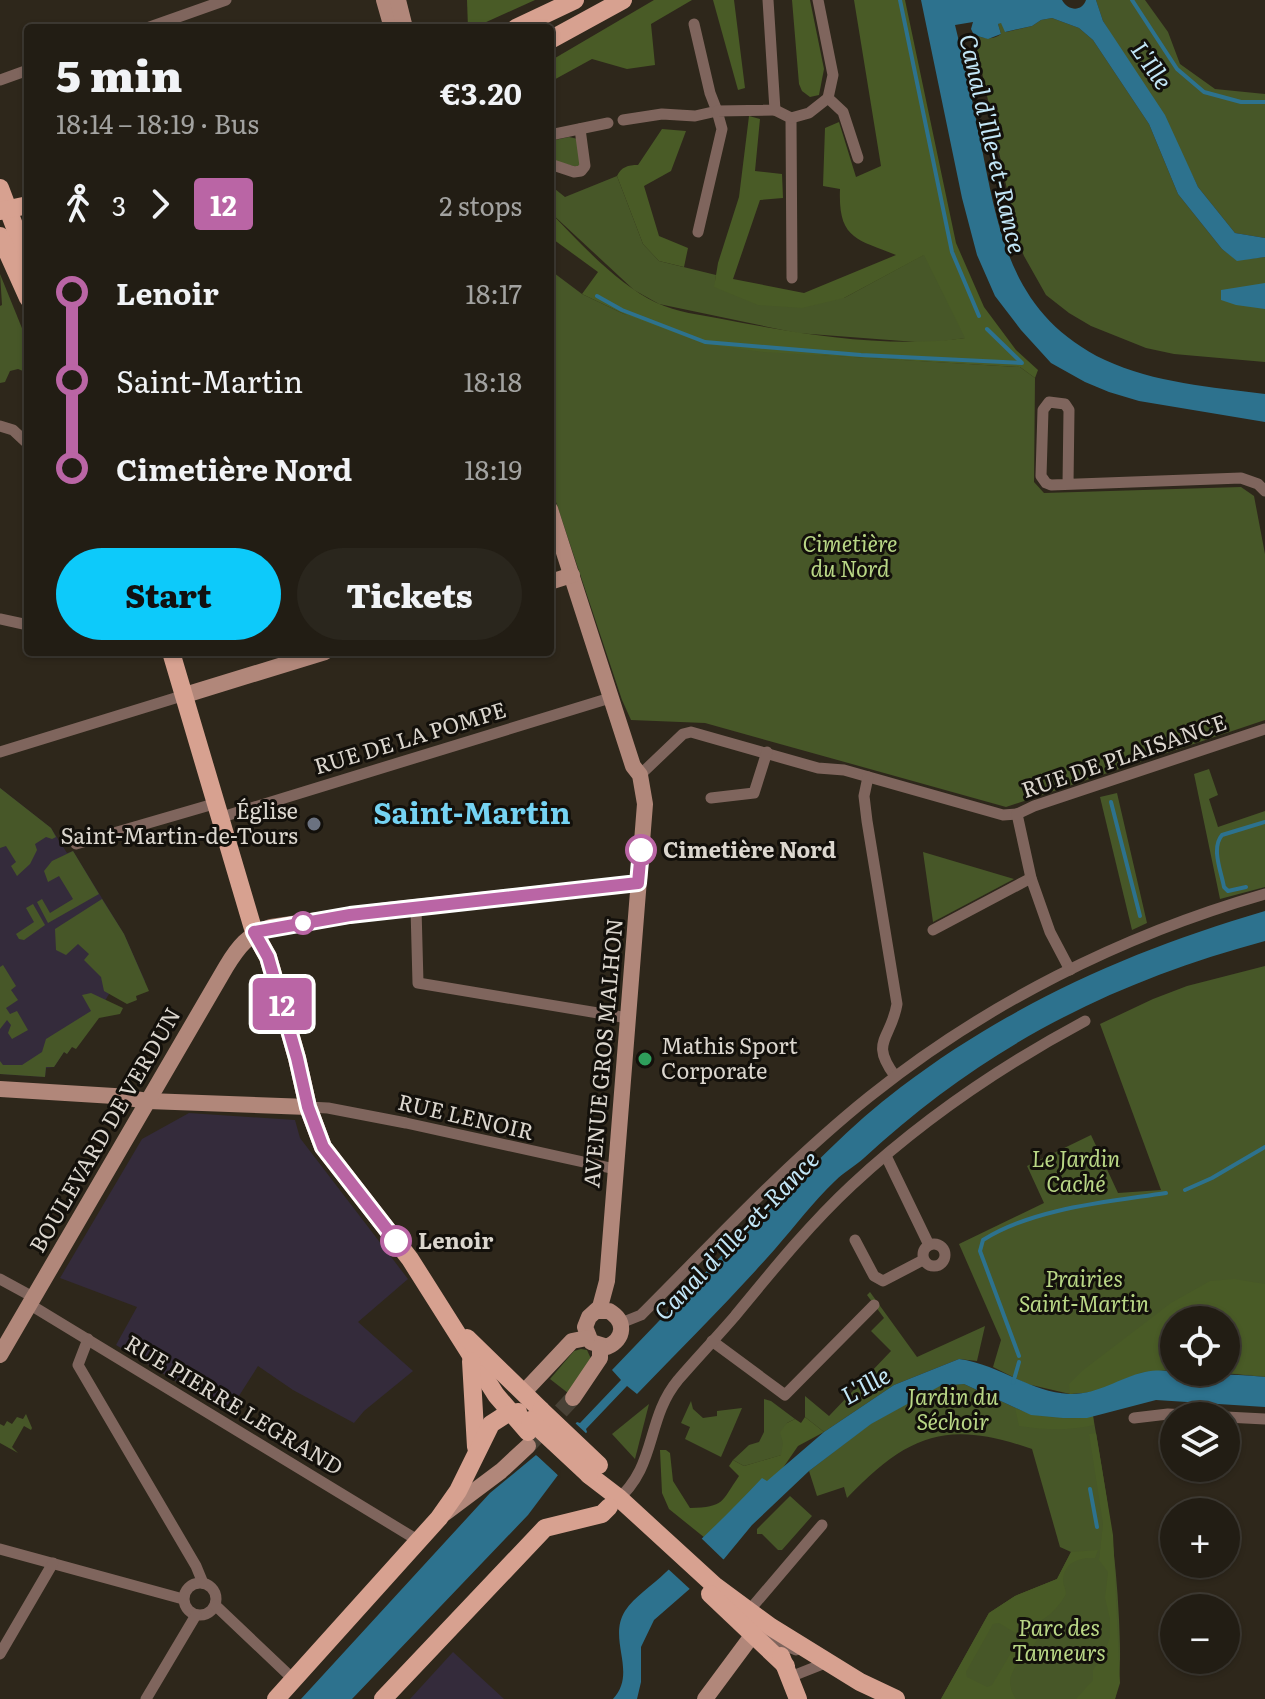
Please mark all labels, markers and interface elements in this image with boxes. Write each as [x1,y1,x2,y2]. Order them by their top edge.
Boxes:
water label: Canal d'Ille-et-Rance [952,30,1037,257]
water label: L'Ille [1124,34,1182,96]
text: 5 min [56,40,183,106]
text: €3.20 [440,70,522,114]
text: 18:14 – 18:19 · Bus [56,103,259,142]
icon: walk [56,182,100,226]
icon: forward [138,182,182,226]
text: 12 [210,183,237,225]
text: 3 [112,185,126,224]
text: 2 stops [439,185,522,224]
text: Lenoir [116,270,219,314]
text: 18:17 [465,273,522,312]
text: Saint-Martin [116,358,303,402]
text: 18:18 [464,361,522,400]
text: Cimetière Nord [116,446,352,490]
text: 18:19 [464,449,522,488]
park label: Cimetière du Nord [802,526,898,584]
button: Start [56,548,281,640]
button: Tickets [297,548,522,640]
street label: RUE DE LA POMPE [309,692,510,782]
street label: RUE DE PLAISANCE [1017,704,1231,805]
district label: Saint-Martin [373,789,571,833]
place label: Église Saint-Martin-de-Tours [60,793,298,851]
marker: Église Saint-Martin-de-Tours [305,815,323,833]
place label: Cimetière Nord [663,832,836,865]
marker: Cimetière Nord [626,835,656,865]
unlabelled marker [292,912,314,934]
street label: AVENUE GROS MALHON [573,917,630,1189]
line badge: 12 [246,978,318,1030]
text: 12 [269,983,295,1025]
street label: BOULEVARD DE VERDUN [20,1001,188,1258]
place label: Mathis Sport Corporate [661,1028,798,1086]
marker: Mathis Sport Corporate [636,1050,654,1068]
street label: RUE LENOIR [395,1084,538,1147]
water label: Canal d'Ille-et-Rance [645,1141,826,1327]
park label: Le Jardin Caché [1032,1141,1120,1199]
place label: Lenoir [418,1223,493,1256]
marker: Lenoir [381,1226,411,1256]
park label: Prairies Saint-Martin [1019,1261,1149,1319]
map controls [1160,1306,1240,1674]
button: locate [1160,1306,1240,1386]
street label: RUE PIERRE LEGRAND [119,1325,350,1482]
water label: L'Ille [834,1356,896,1412]
park label: Jardin du Séchoir [908,1379,998,1437]
button: layers [1160,1402,1240,1482]
button: + [1160,1498,1240,1578]
button: − [1160,1594,1240,1674]
park label: Parc des Tanneurs [1012,1610,1106,1668]

